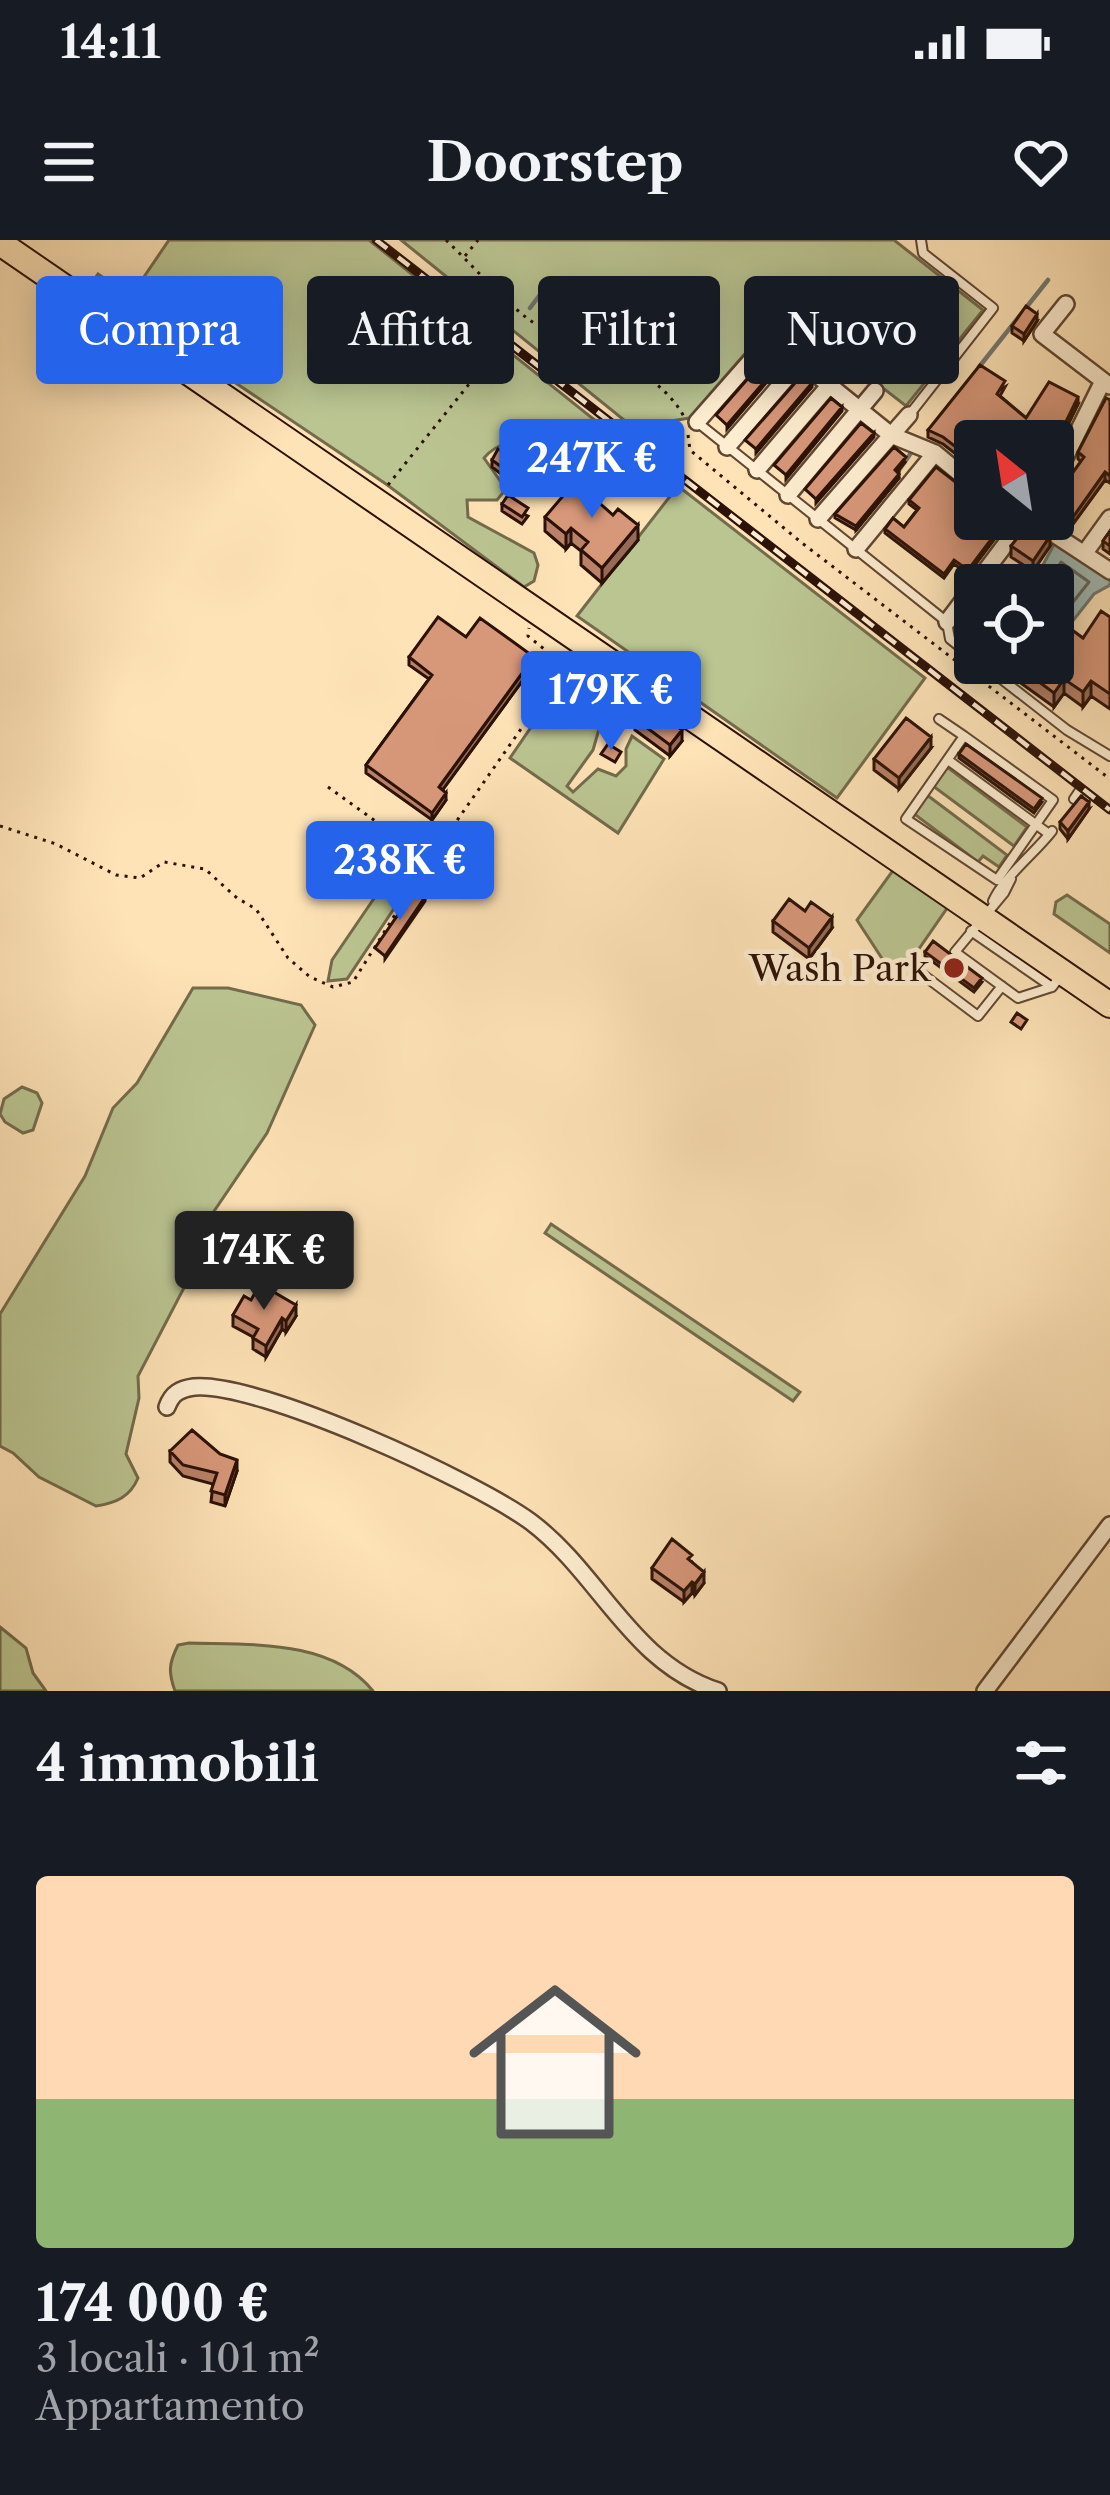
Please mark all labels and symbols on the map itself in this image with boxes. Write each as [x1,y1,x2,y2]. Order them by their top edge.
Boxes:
pin: 247K € [494,419,690,521]
north arrow [954,420,1074,540]
pin: 179K € [513,651,709,753]
pin: 238K € [302,821,498,923]
place label: Wash Park [748,946,932,990]
marker: Wash Park [941,955,967,981]
pin: 174K € [166,1211,362,1313]

